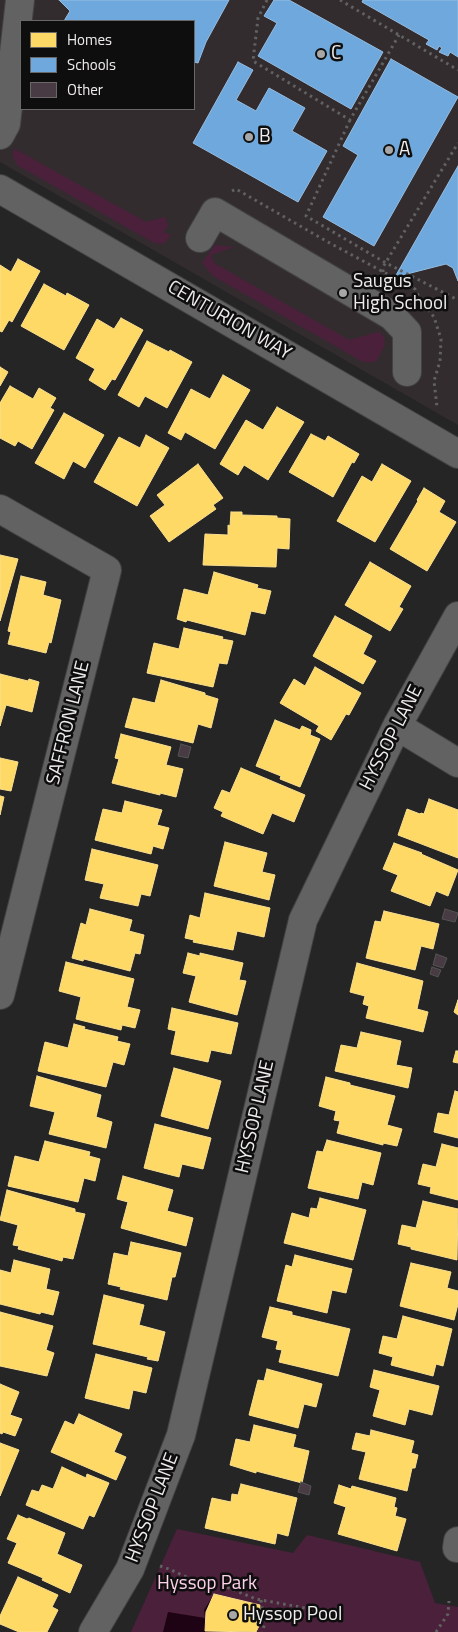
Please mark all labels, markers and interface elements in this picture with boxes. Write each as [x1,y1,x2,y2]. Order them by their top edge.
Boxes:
legend [20,20,195,110]
text: Homes [67,28,112,51]
place label: C [331,43,341,65]
marker: C [315,48,327,60]
text: Schools [67,53,116,76]
text: Other [67,78,103,101]
place label: B [259,126,271,148]
marker: B [243,131,255,143]
place label: A [399,139,410,161]
marker: A [383,144,395,156]
place label: Saugus High School [353,271,447,315]
street label: CENTURION WAY [163,276,295,366]
marker: Saugus High School [337,287,349,299]
street label: SAFFRON LANE [43,659,95,787]
street label: HYSSOP LANE [356,682,428,794]
street label: HYSSOP LANE [232,1058,280,1176]
street label: HYSSOP LANE [122,1450,184,1566]
park label: Hyssop Park [157,1573,257,1595]
place label: Hyssop Pool [243,1604,342,1626]
marker: Hyssop Pool [227,1609,239,1621]

